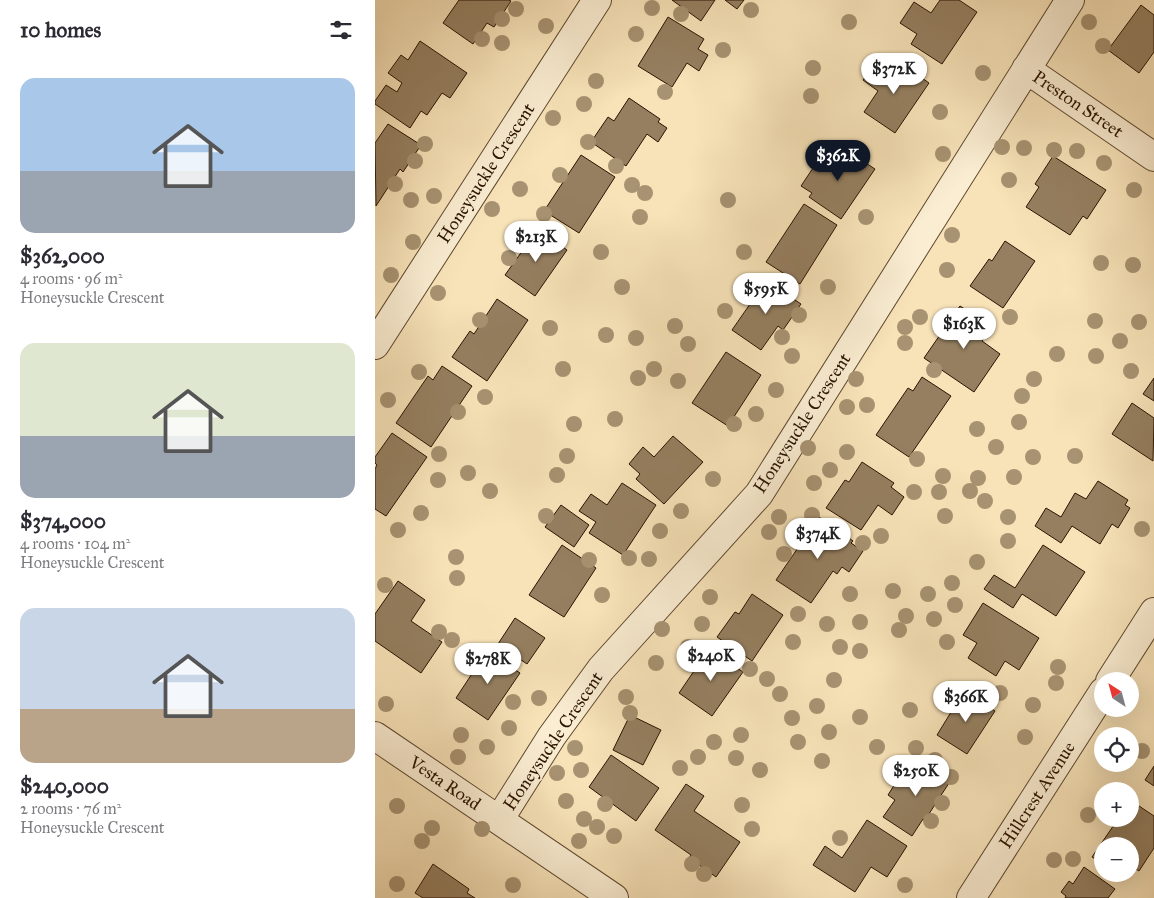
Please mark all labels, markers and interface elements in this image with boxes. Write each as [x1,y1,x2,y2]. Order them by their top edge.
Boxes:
icon: filters [327,16,355,44]
text: 10 homes [20,17,101,43]
pin: $372K [859,52,929,95]
text: $372K [872,59,916,78]
street label: Preston Street [1028,66,1128,143]
street label: Honeysuckle Crescent [433,98,540,247]
icon: home [143,111,233,201]
pin: $362K [803,140,873,182]
text: $362K [816,146,860,165]
pin: $213K [501,220,571,263]
text: $213K [515,227,557,246]
text: $362,000 [20,243,105,269]
text: 4 rooms · 96 m² [20,269,123,288]
pin: $595K [731,272,801,315]
text: $595K [744,279,788,298]
text: Honeysuckle Crescent [20,288,164,307]
pin: $163K [929,308,999,350]
text: $163K [943,314,985,333]
street label: Honeysuckle Crescent [749,348,856,497]
icon: home [143,376,233,466]
text: $374,000 [20,508,106,534]
pin: $374K [783,518,853,560]
text: $374K [796,524,840,543]
text: 4 rooms · 104 m² [20,534,130,553]
text: Honeysuckle Crescent [20,553,164,572]
pin: $240K [676,640,746,682]
icon: home [143,641,233,731]
pin: $278K [453,642,523,685]
text: $240K [687,646,735,665]
text: $278K [465,649,511,668]
street label: Honeysuckle Crescent [498,667,608,815]
north arrow [1094,672,1139,718]
map controls [1094,672,1139,882]
pin: $366K [931,680,1001,723]
text: $366K [944,687,988,706]
button: locate [1094,727,1139,772]
street label: Hillcrest Avenue [994,738,1080,852]
street label: Vesta Road [404,751,485,815]
pin: $250K [881,754,951,797]
text: $250K [893,761,939,780]
text: $240,000 [20,773,109,799]
button: + [1094,782,1139,827]
text: 2 rooms · 76 m² [20,799,121,818]
text: Honeysuckle Crescent [20,818,164,837]
button: − [1094,837,1139,882]

